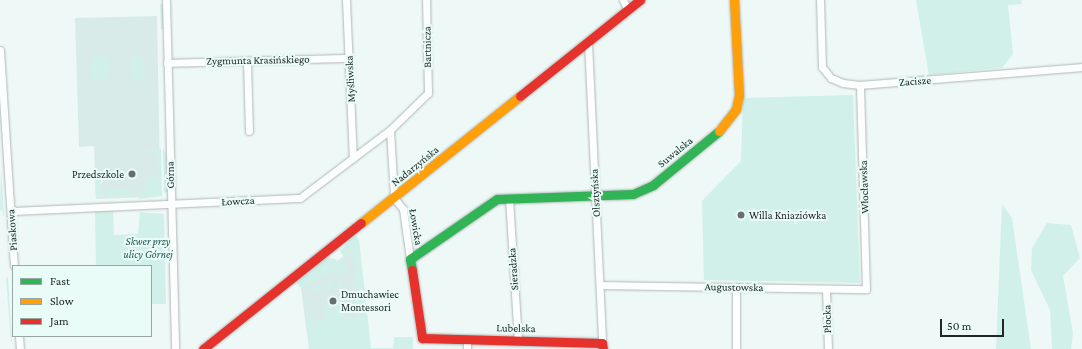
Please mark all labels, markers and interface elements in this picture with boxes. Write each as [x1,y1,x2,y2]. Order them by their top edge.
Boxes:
street label: Bartnicza [420,26,434,68]
street label: Zygmunta Krasińskiego [206,52,310,68]
street label: Myśliwska [342,55,358,103]
street label: Zacisze [899,73,931,89]
street label: Suwalska [655,134,695,170]
street label: Nadarzyńska [389,143,441,189]
street label: Włocławska [856,160,872,214]
street label: Górna [163,161,177,189]
place label: Przedszkole [72,167,124,181]
street label: Olsztyńska [587,168,603,218]
marker: Przedszkole [127,169,137,179]
street label: Łowcza [221,194,255,208]
street label: Łowicka [406,208,426,246]
place label: Willa Kniaziówka [749,208,826,222]
street label: Piaskowa [4,209,20,251]
marker: Willa Kniaziówka [736,210,746,220]
park label: Skwer przy ulicy Górnej [123,235,173,261]
street label: Sieradzka [505,247,521,291]
legend [12,265,152,337]
text: Fast [50,274,70,288]
street label: Augustowska [704,280,764,294]
place label: Dmuchawiec Montessori [341,288,399,314]
text: Slow [50,294,74,308]
marker: Dmuchawiec Montessori [328,296,338,306]
street label: Płocka [820,305,834,333]
scale bar [942,311,1006,337]
text: Jam [50,314,69,328]
text: 50 m [947,319,971,333]
street label: Lubelska [496,321,536,335]

